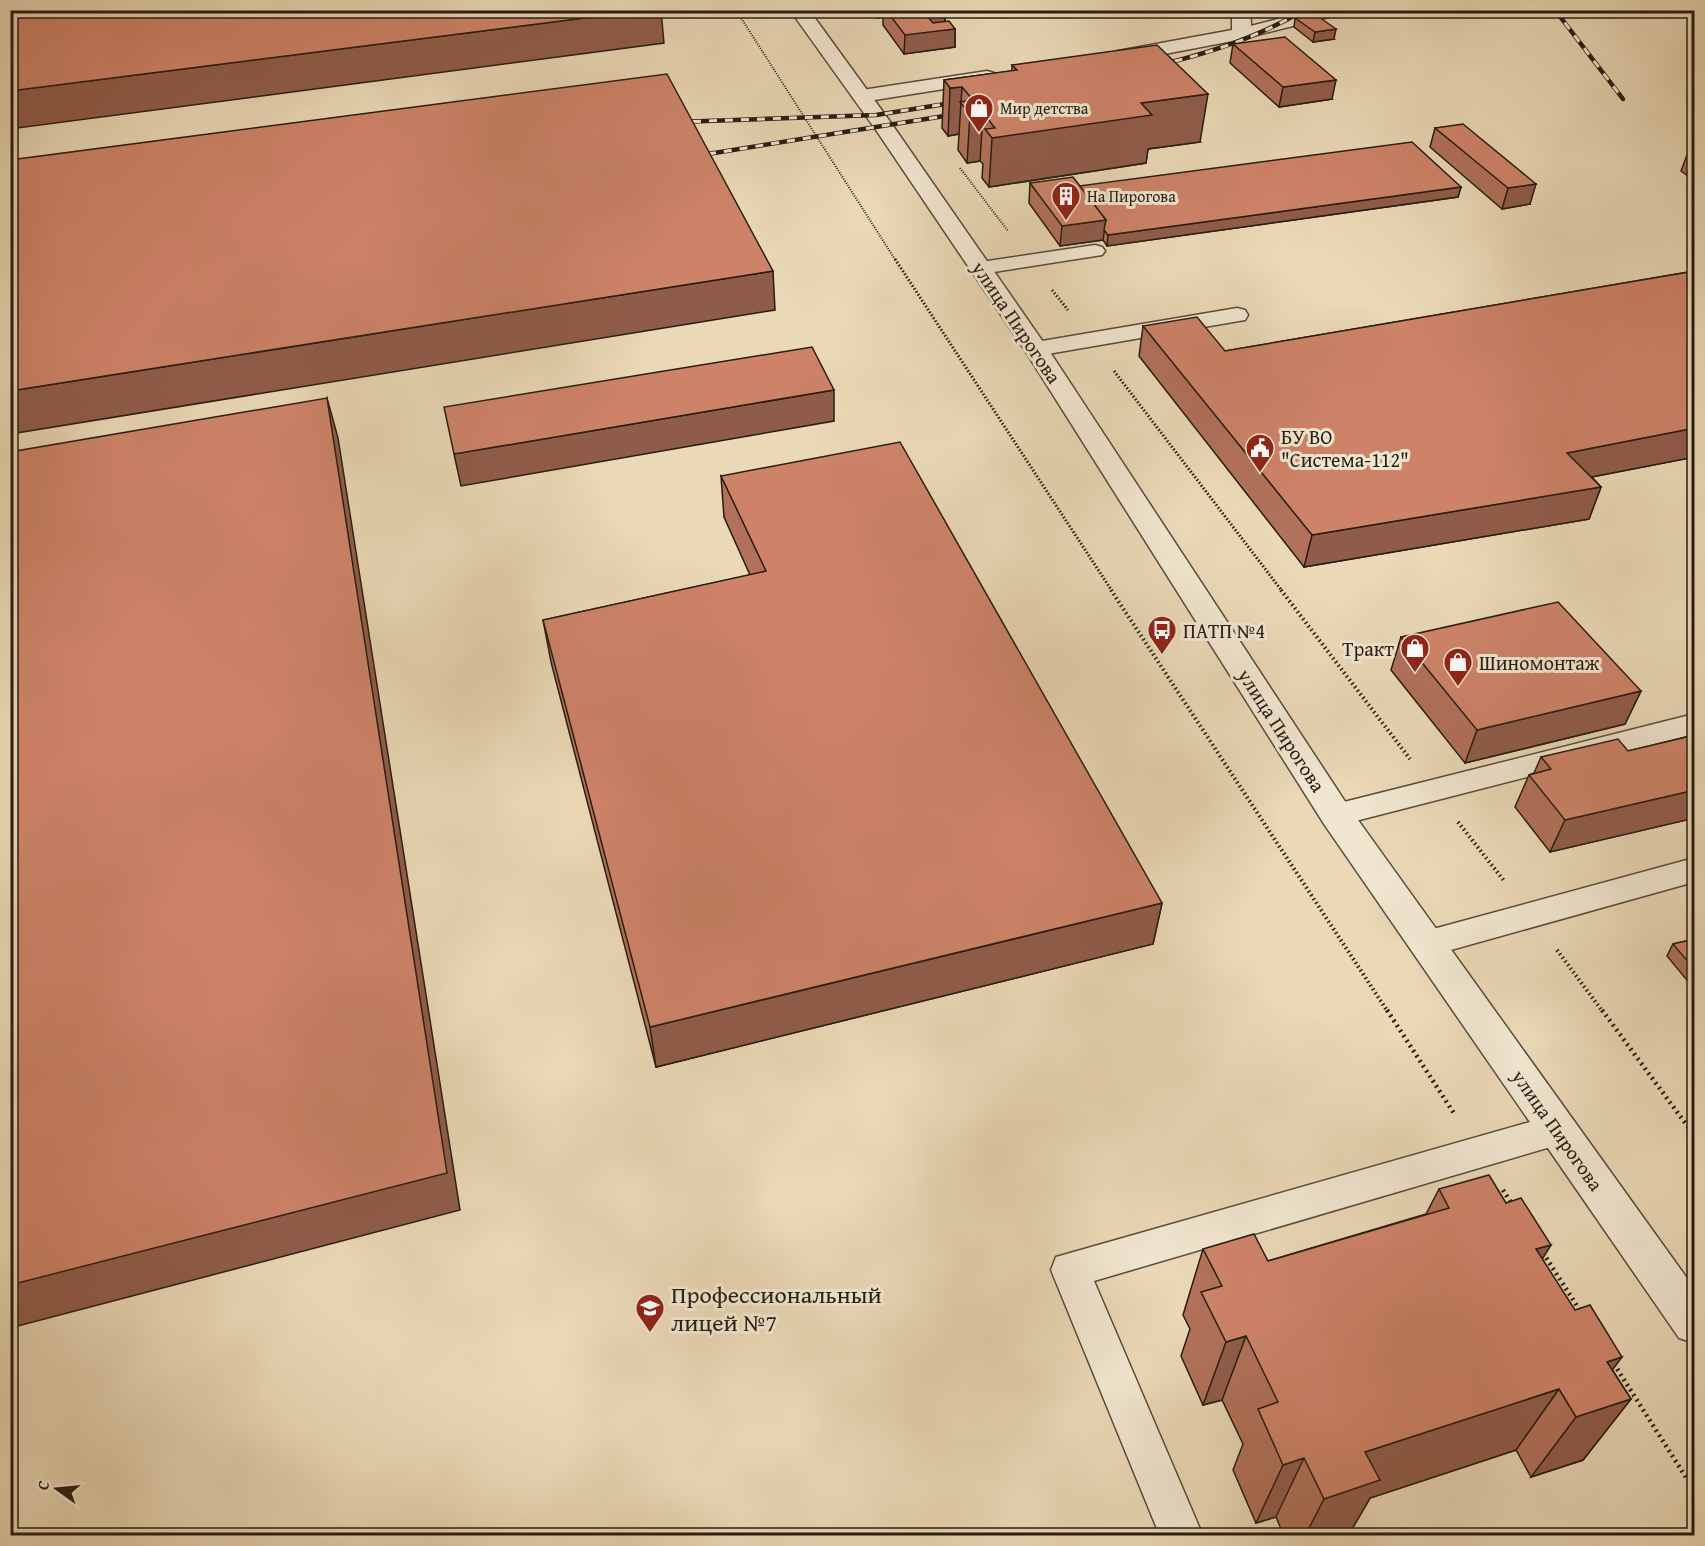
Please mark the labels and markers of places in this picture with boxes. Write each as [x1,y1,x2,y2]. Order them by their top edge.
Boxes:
shop icon: Мир детства [963,92,995,134]
place label: Мир детства [1000,96,1089,120]
building icon: На Пирогова [1050,180,1082,222]
place label: На Пирогова [1087,184,1176,208]
place label: БУ ВО "Система-112" [1281,422,1409,474]
public building icon: БУ ВО "Система-112" [1244,432,1276,474]
bus stop icon: ПАТП №4 [1146,614,1178,656]
place label: ПАТП №4 [1183,616,1265,645]
shop icon: Тракт [1399,632,1431,674]
place label: Тракт [1342,634,1394,663]
shop icon: Шиномонтаж [1442,646,1474,688]
place label: Шиномонтаж [1479,648,1600,677]
place label: Профессиональный лицей №7 [671,1277,882,1340]
school or university icon: Профессиональный лицей №7 [634,1292,666,1334]

